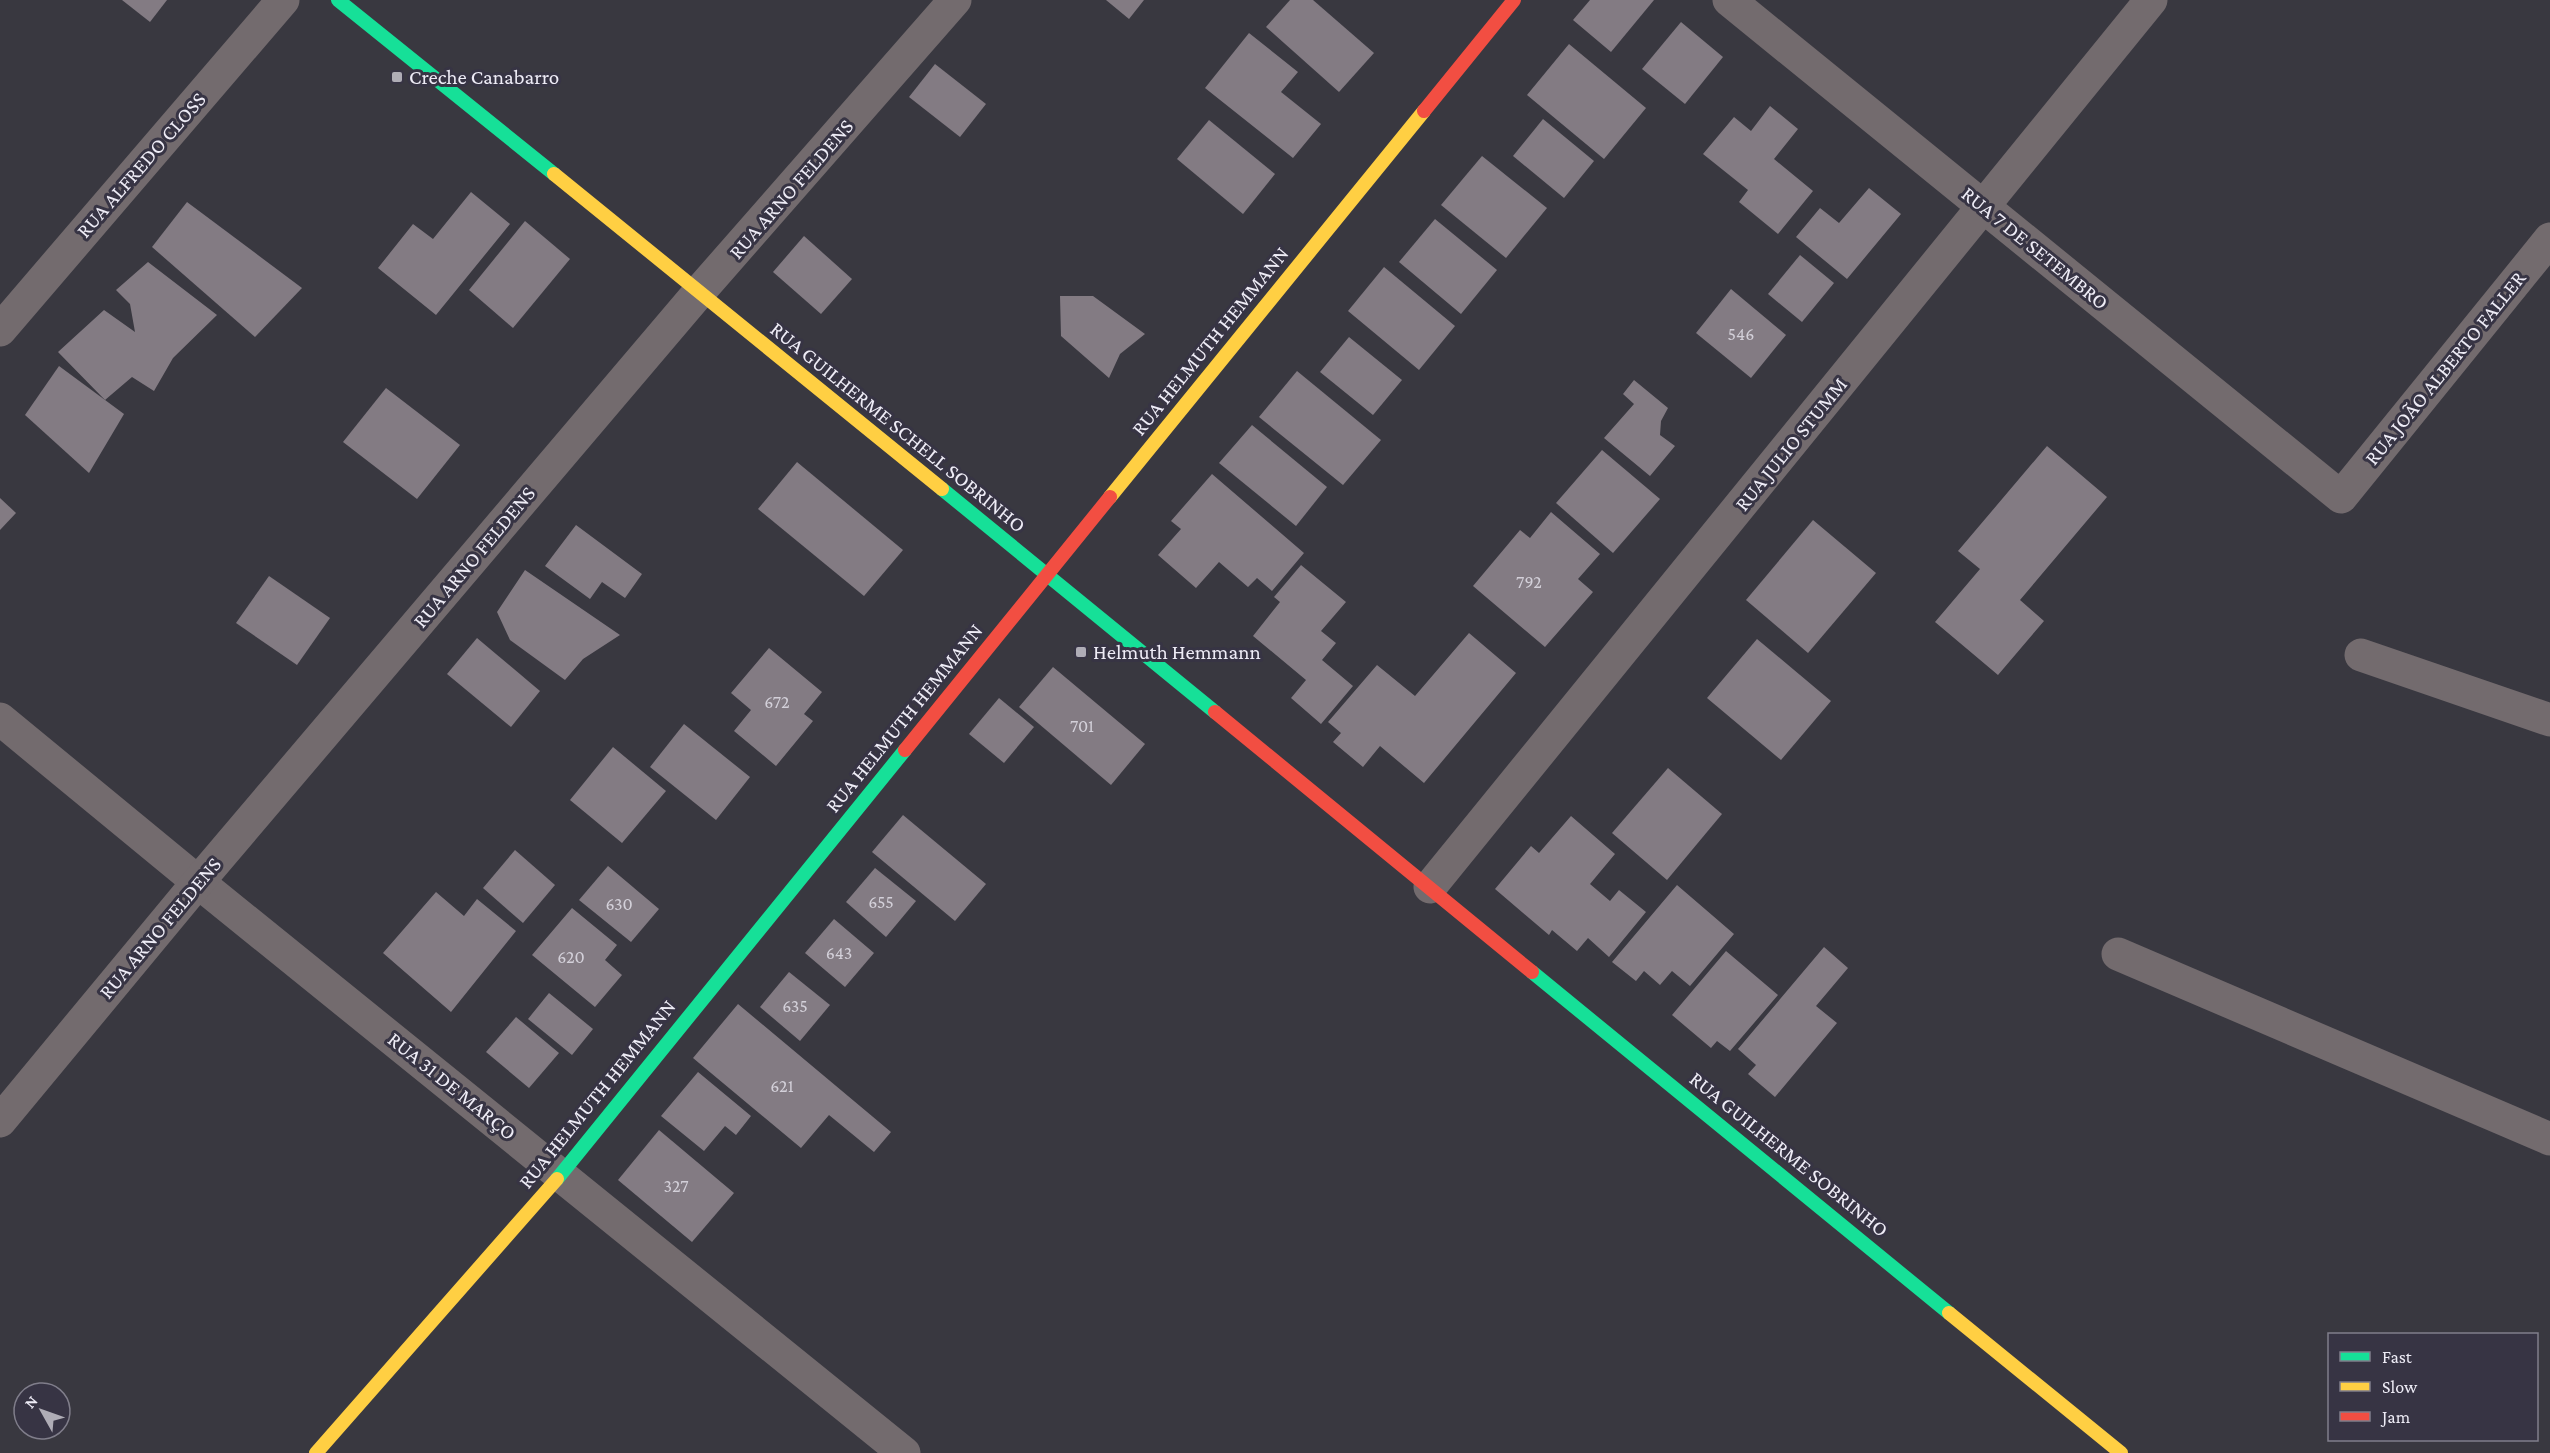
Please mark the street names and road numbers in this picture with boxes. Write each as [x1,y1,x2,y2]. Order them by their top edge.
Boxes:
street label: RUA ALFREDO CLOSS [71,87,211,243]
street label: RUA ARNO FELDENS [724,114,858,264]
street label: RUA 7 DE SETEMBRO [1957,181,2113,315]
street label: RUA HELMUTH HEMMANN [1126,242,1294,440]
street label: RUA JOÃO ALBERTO FALLER [2359,266,2531,470]
street label: RUA GUILHERME SCHELL SOBRINHO [766,317,1030,537]
street label: RUA JULIO STUMM [1730,372,1852,516]
street label: RUA ARNO FELDENS [408,481,540,633]
street label: RUA HELMUTH HEMMANN [820,619,988,817]
street label: RUA ARNO FELDENS [94,852,226,1004]
street label: RUA HELMUTH HEMMANN [513,995,681,1193]
street label: RUA 31 DE MARÇO [383,1027,521,1145]
street label: RUA GUILHERME SOBRINHO [1685,1066,1893,1242]

